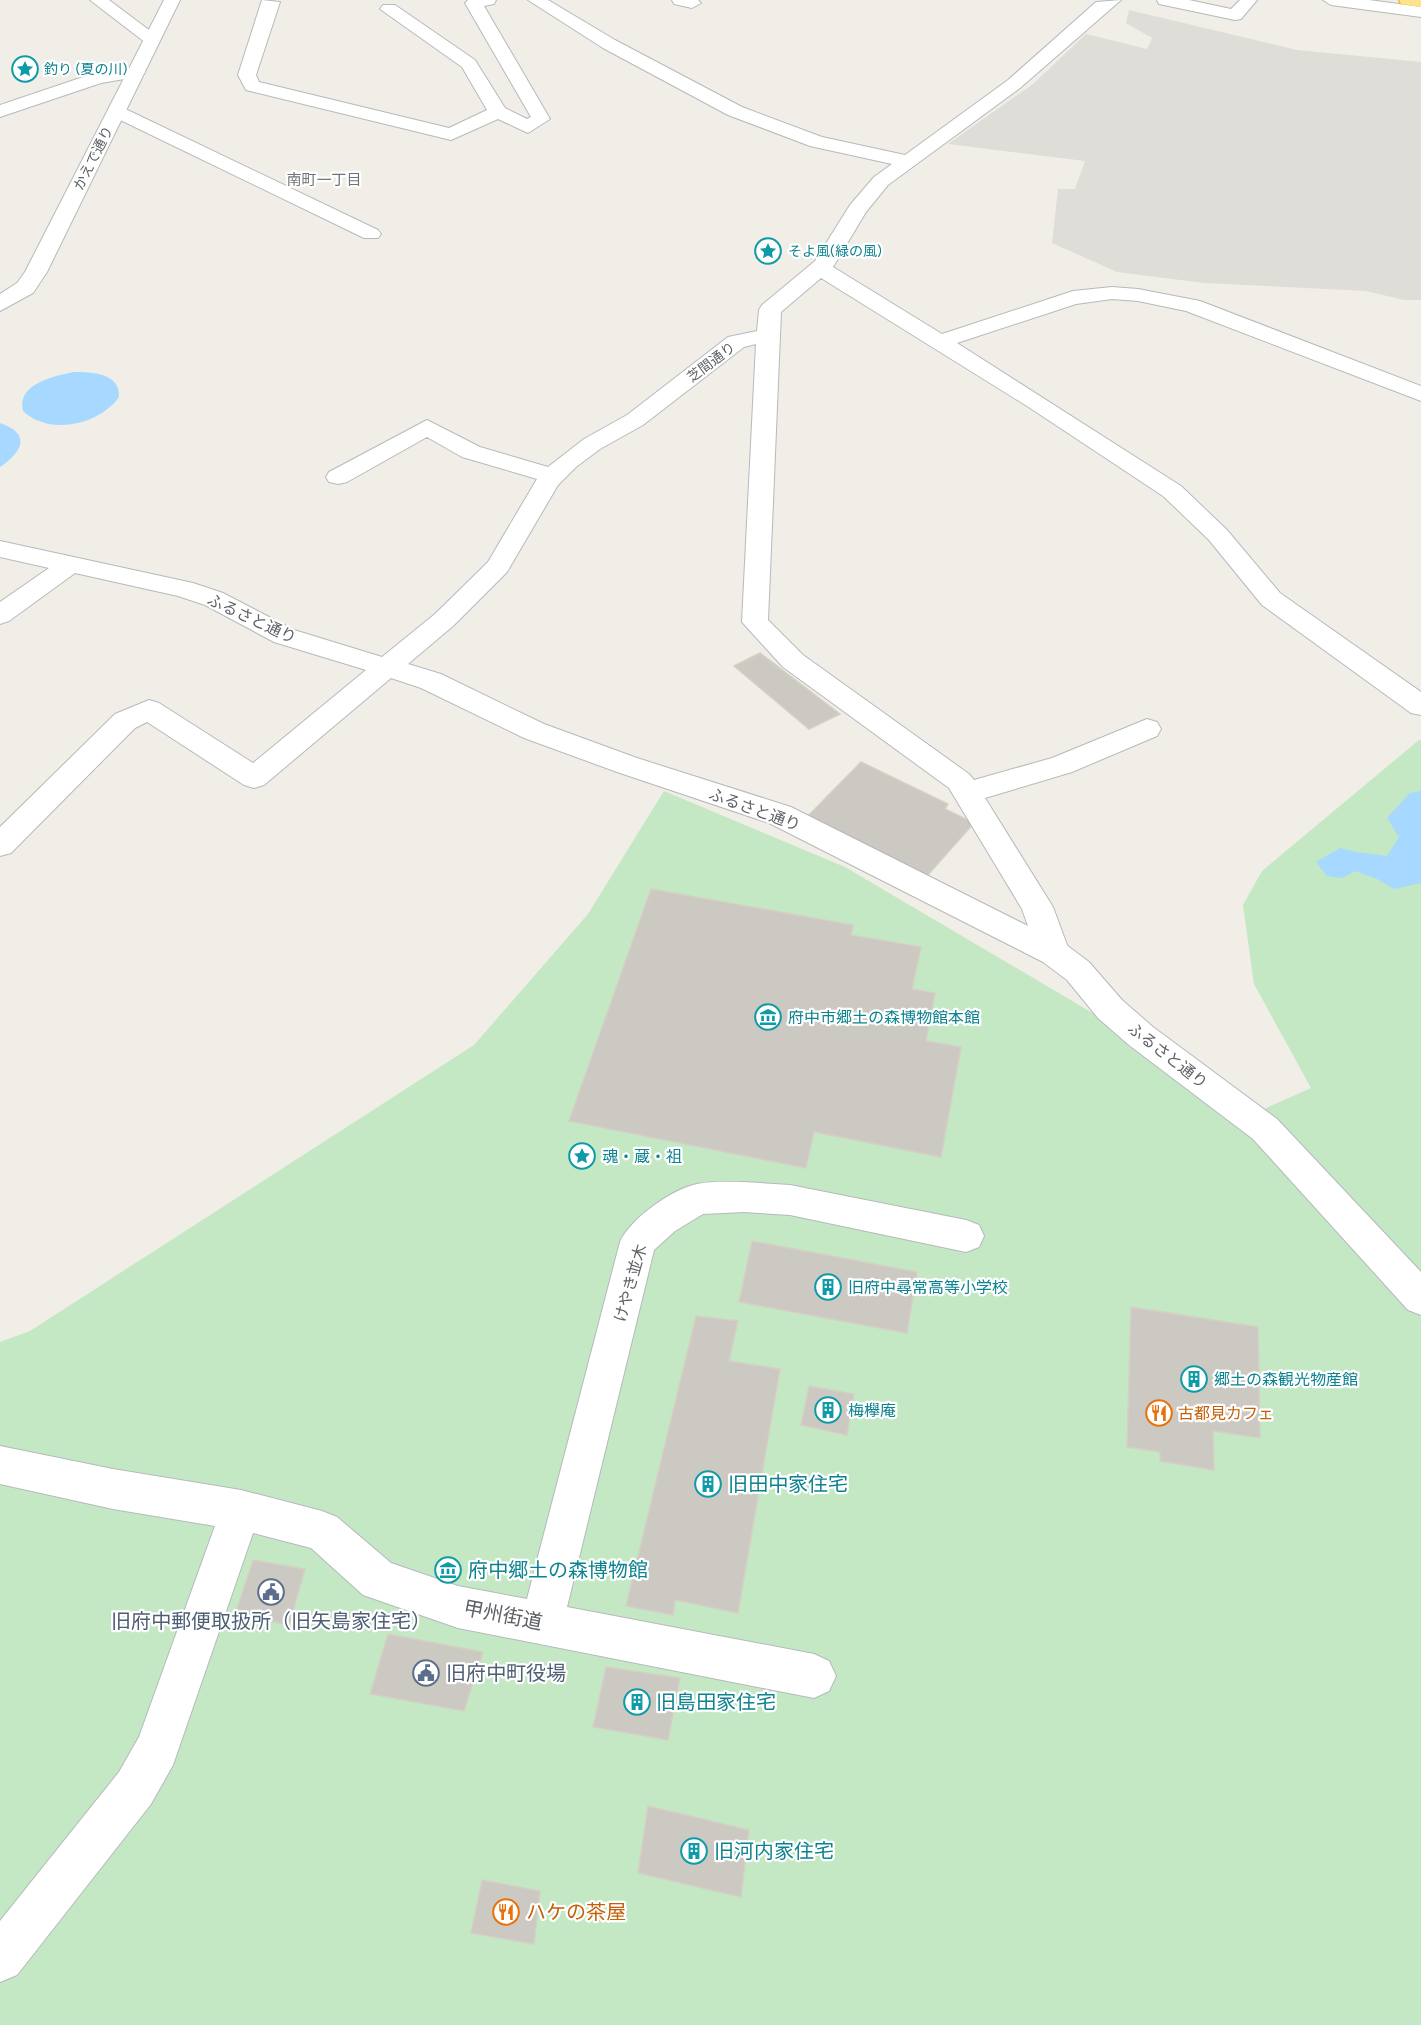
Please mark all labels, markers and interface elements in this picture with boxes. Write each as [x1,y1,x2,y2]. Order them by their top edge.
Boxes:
place icon: 釣り (夏の川) [10,54,40,84]
place label: 釣り (夏の川) [44,61,127,78]
street label: かえで通り [70,123,117,193]
district label: 南町一丁目 [286,171,362,189]
place icon: そよ風(緑の風) [753,236,783,266]
place label: そよ風(緑の風) [788,243,882,260]
street label: 芝間通り [684,339,739,386]
street label: ふるさと通り [204,590,299,647]
street label: ふるさと通り [706,784,803,835]
museum icon: 府中市郷土の森博物館本館 [753,1002,783,1032]
place label: 府中市郷土の森博物館本館 [788,1008,980,1027]
street label: ふるさと通り [1124,1018,1211,1092]
place icon: 魂・蔵・祖 [567,1141,597,1171]
place label: 魂・蔵・祖 [602,1147,682,1166]
street label: けやき並木 [610,1242,651,1324]
building icon: 旧府中尋常高等小学校 [813,1272,843,1302]
place label: 旧府中尋常高等小学校 [848,1278,1008,1297]
building icon: 郷土の森観光物産館 [1179,1364,1209,1394]
place label: 郷土の森観光物産館 [1214,1370,1358,1389]
building icon: 梅欅庵 [813,1395,843,1425]
restaurant icon: 古都見カフェ [1144,1398,1174,1428]
place label: 梅欅庵 [848,1401,896,1420]
place label: 古都見カフェ [1178,1404,1274,1423]
building icon: 旧田中家住宅 [693,1469,723,1499]
place label: 旧田中家住宅 [728,1472,848,1496]
museum icon: 府中郷土の森博物館 [433,1555,463,1585]
place label: 府中郷土の森博物館 [468,1558,648,1582]
public building icon: 旧府中郵便取扱所（旧矢島家住宅） [256,1577,286,1607]
street label: 甲州街道 [461,1596,545,1634]
place label: 旧府中郵便取扱所（旧矢島家住宅） [111,1609,431,1633]
public building icon: 旧府中町役場 [411,1658,441,1688]
place label: 旧府中町役場 [446,1661,566,1685]
building icon: 旧島田家住宅 [622,1687,652,1717]
place label: 旧島田家住宅 [656,1690,776,1714]
building icon: 旧河内家住宅 [679,1836,709,1866]
place label: 旧河内家住宅 [714,1839,834,1863]
restaurant icon: ハケの茶屋 [491,1897,521,1927]
place label: ハケの茶屋 [526,1900,626,1924]

